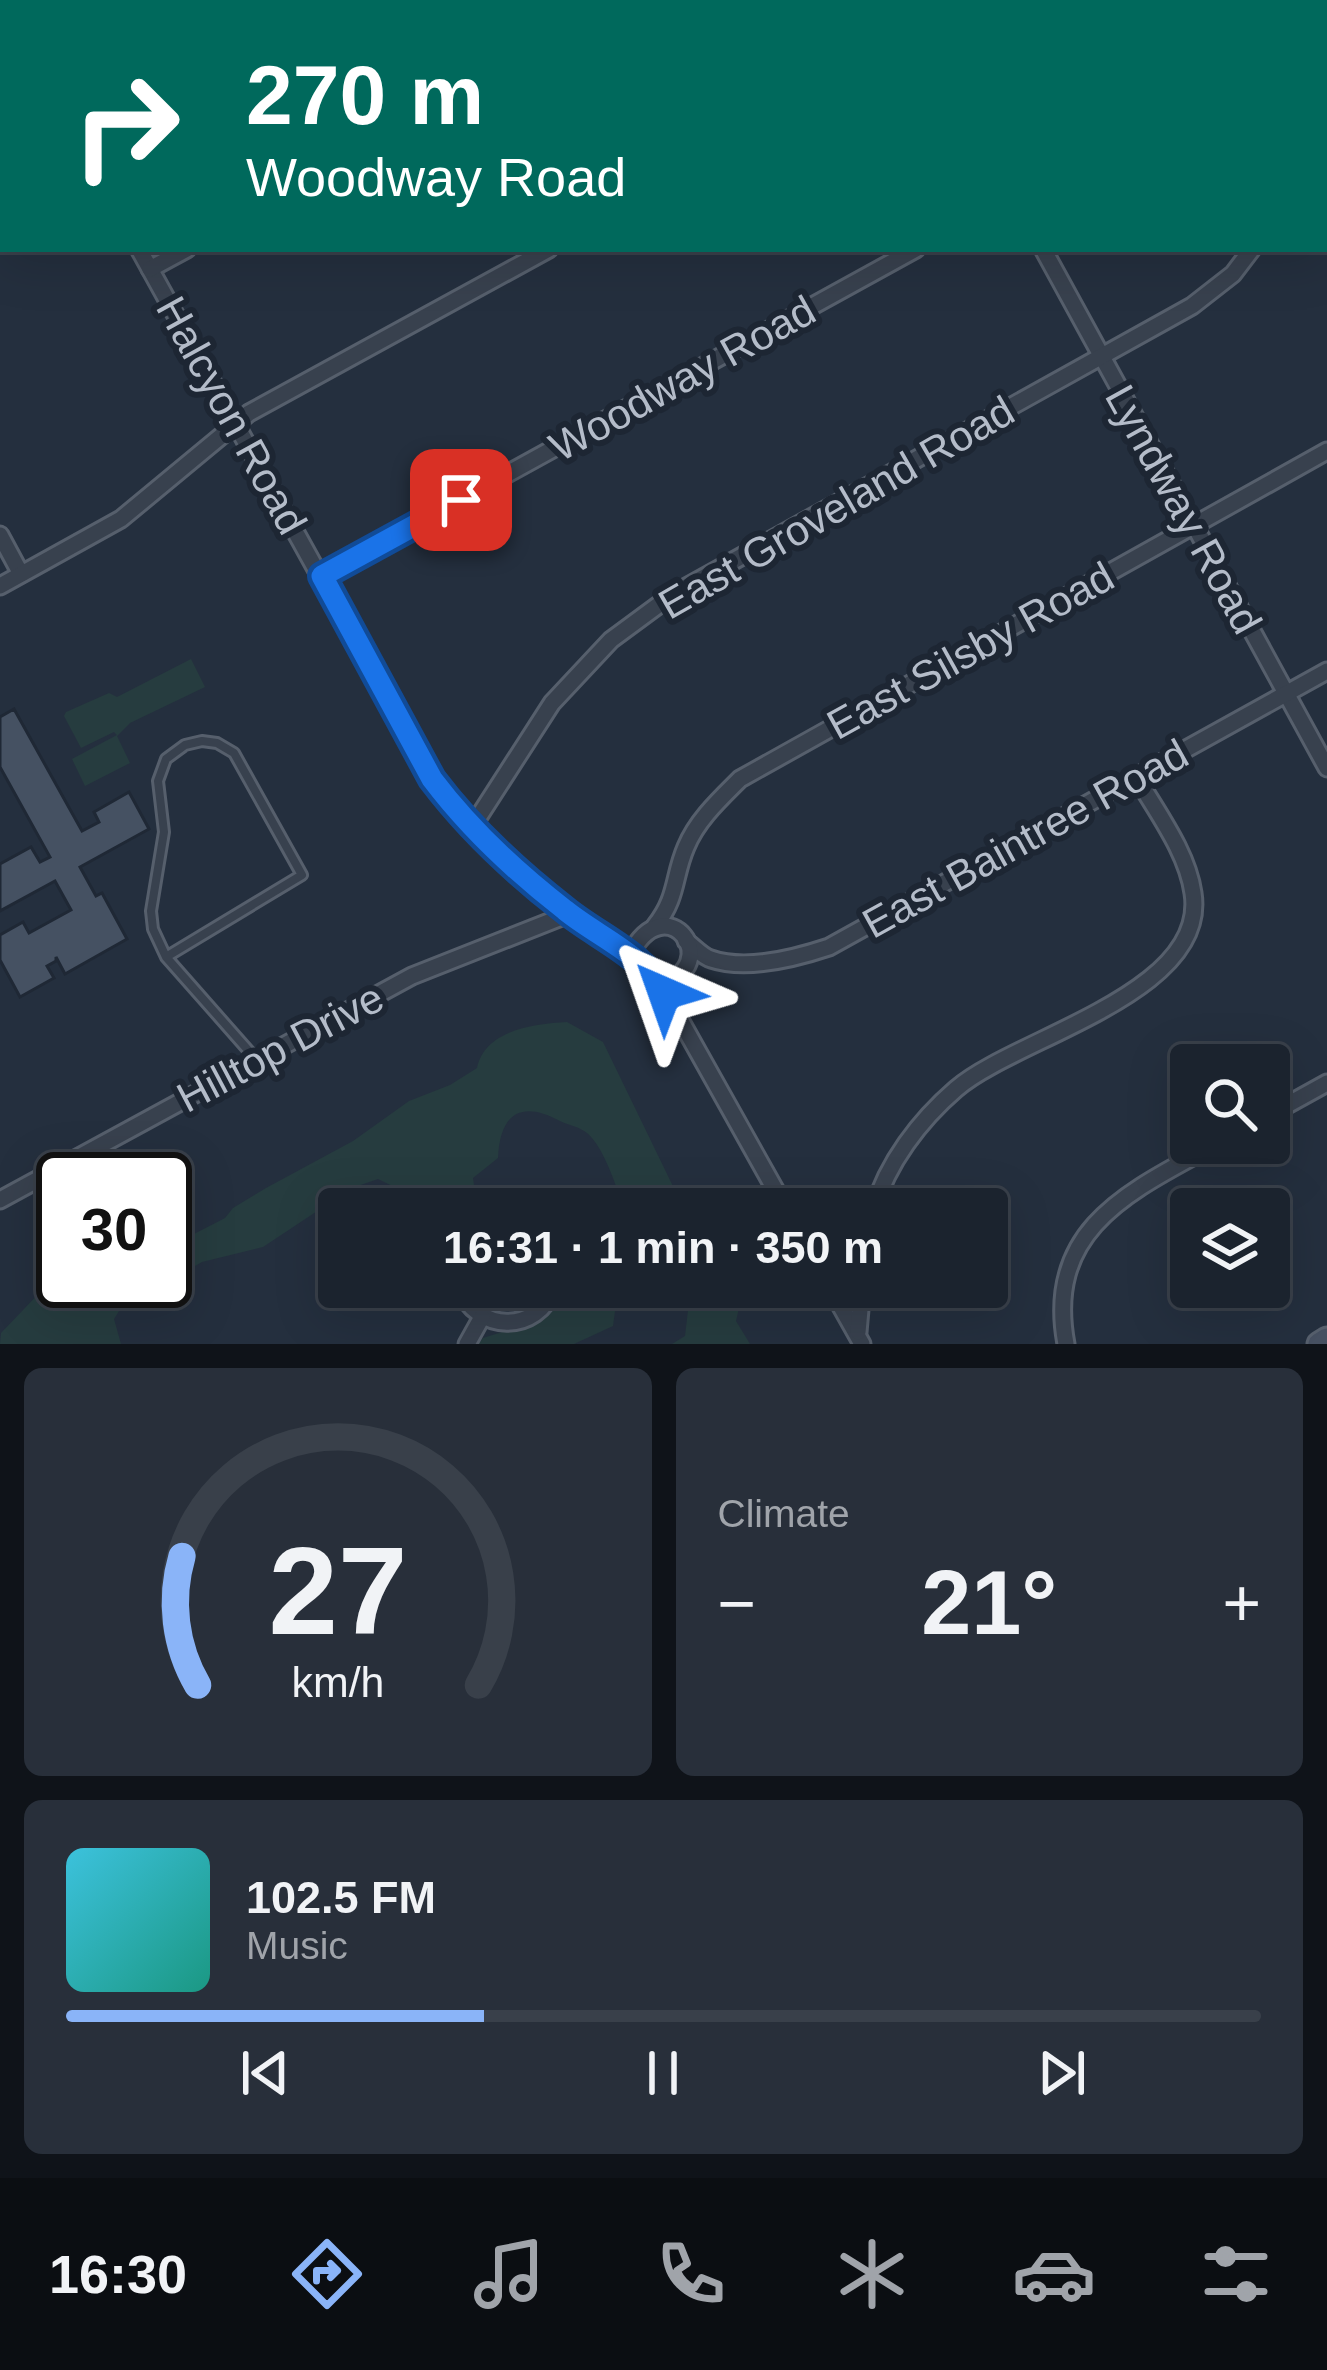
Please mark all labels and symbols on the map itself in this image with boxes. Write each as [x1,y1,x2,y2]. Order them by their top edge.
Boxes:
street label: Woodway Road [542,286,823,471]
street label: Halcyon Road [147,288,316,542]
street label: Lyndway Road [1096,377,1271,641]
street label: East Groveland Road [651,387,1022,628]
pin [410,449,512,551]
street label: East Silsby Road [819,552,1121,749]
street label: East Baintree Road [855,730,1196,947]
position arrow [601,930,727,1056]
street label: Hilltop Drive [169,974,391,1121]
speed limit sign: 30 [36,1152,192,1308]

